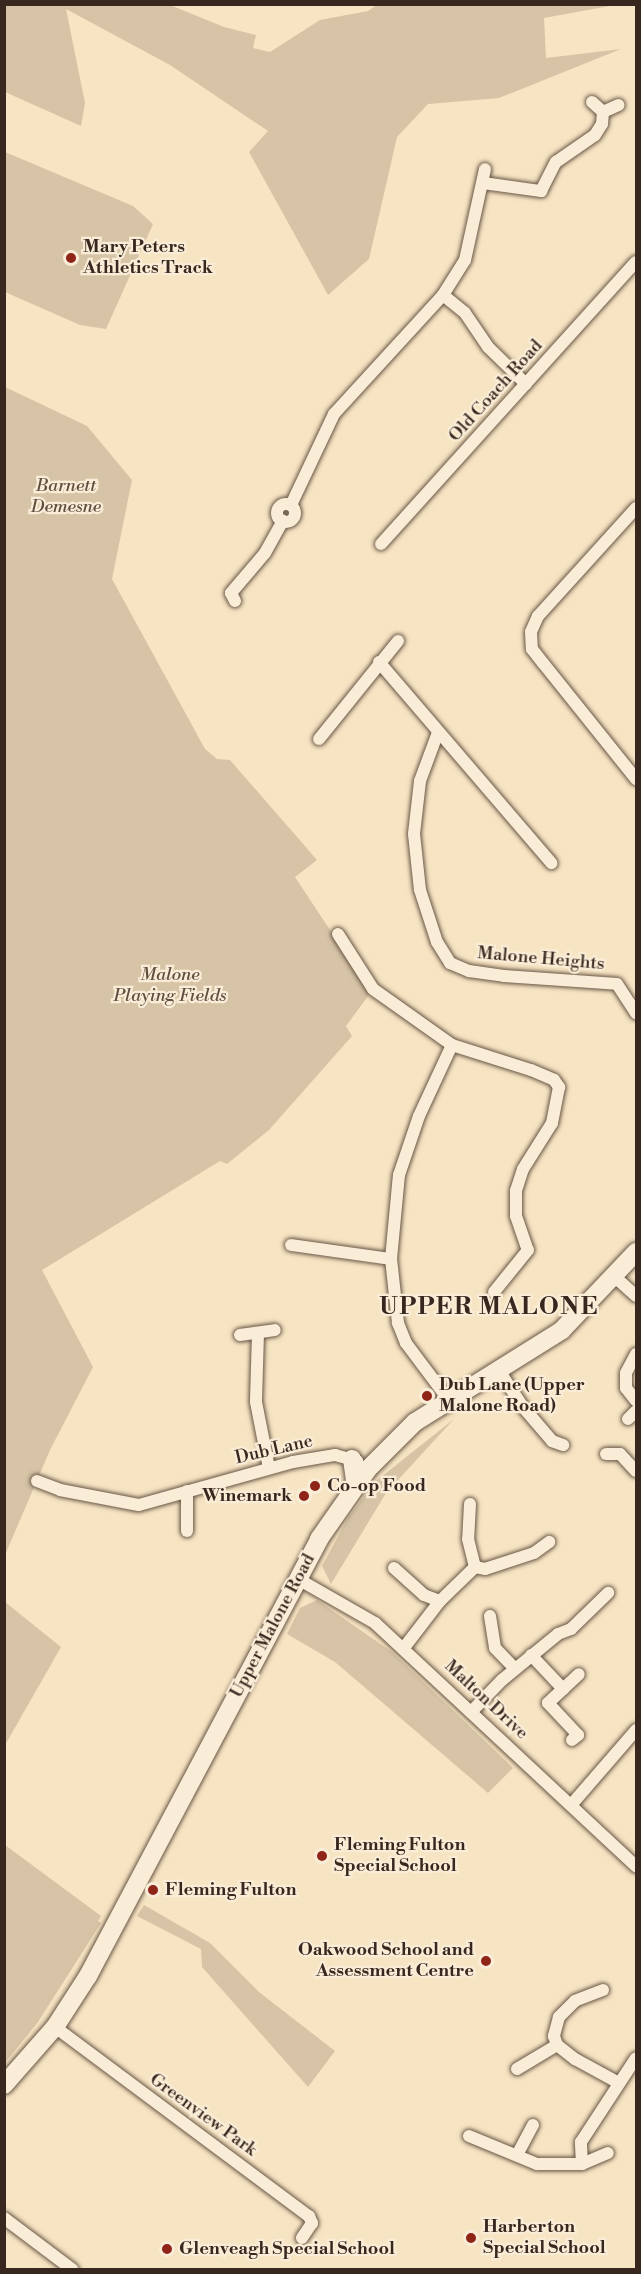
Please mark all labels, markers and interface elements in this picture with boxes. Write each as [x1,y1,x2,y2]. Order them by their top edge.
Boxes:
place label: Mary Peters Athletics Track [83,237,213,280]
marker: Mary Peters Athletics Track [64,251,78,265]
street label: Old Coach Road [444,335,548,447]
park label: Barnett Demesne [31,476,101,518]
street label: Malone Heights [476,943,606,975]
park label: Malone Playing Fields [113,965,227,1008]
district label: UPPER MALONE [379,1294,599,1322]
place label: Dub Lane (Upper Malone Road) [439,1375,585,1418]
marker: Dub Lane (Upper Malone Road) [420,1389,434,1403]
street label: Dub Lane [233,1431,315,1469]
place label: Co-op Food [327,1475,426,1497]
marker: Co-op Food [308,1479,322,1493]
place label: Winemark [202,1485,292,1507]
marker: Winemark [297,1489,311,1503]
street label: Upper Malone Road [226,1550,320,1702]
street label: Malton Drive [440,1656,532,1744]
place label: Fleming Fulton Special School [334,1835,465,1878]
marker: Fleming Fulton Special School [315,1849,329,1863]
place label: Fleming Fulton [165,1879,296,1901]
marker: Fleming Fulton [146,1883,160,1897]
place label: Oakwood School and Assessment Centre [298,1940,474,1982]
marker: Oakwood School and Assessment Centre [479,1954,493,1968]
street label: Greenview Park [145,2069,261,2161]
place label: Harberton Special School [483,2217,606,2260]
marker: Harberton Special School [464,2231,478,2245]
place label: Glenveagh Special School [179,2238,395,2260]
marker: Glenveagh Special School [160,2242,174,2256]

